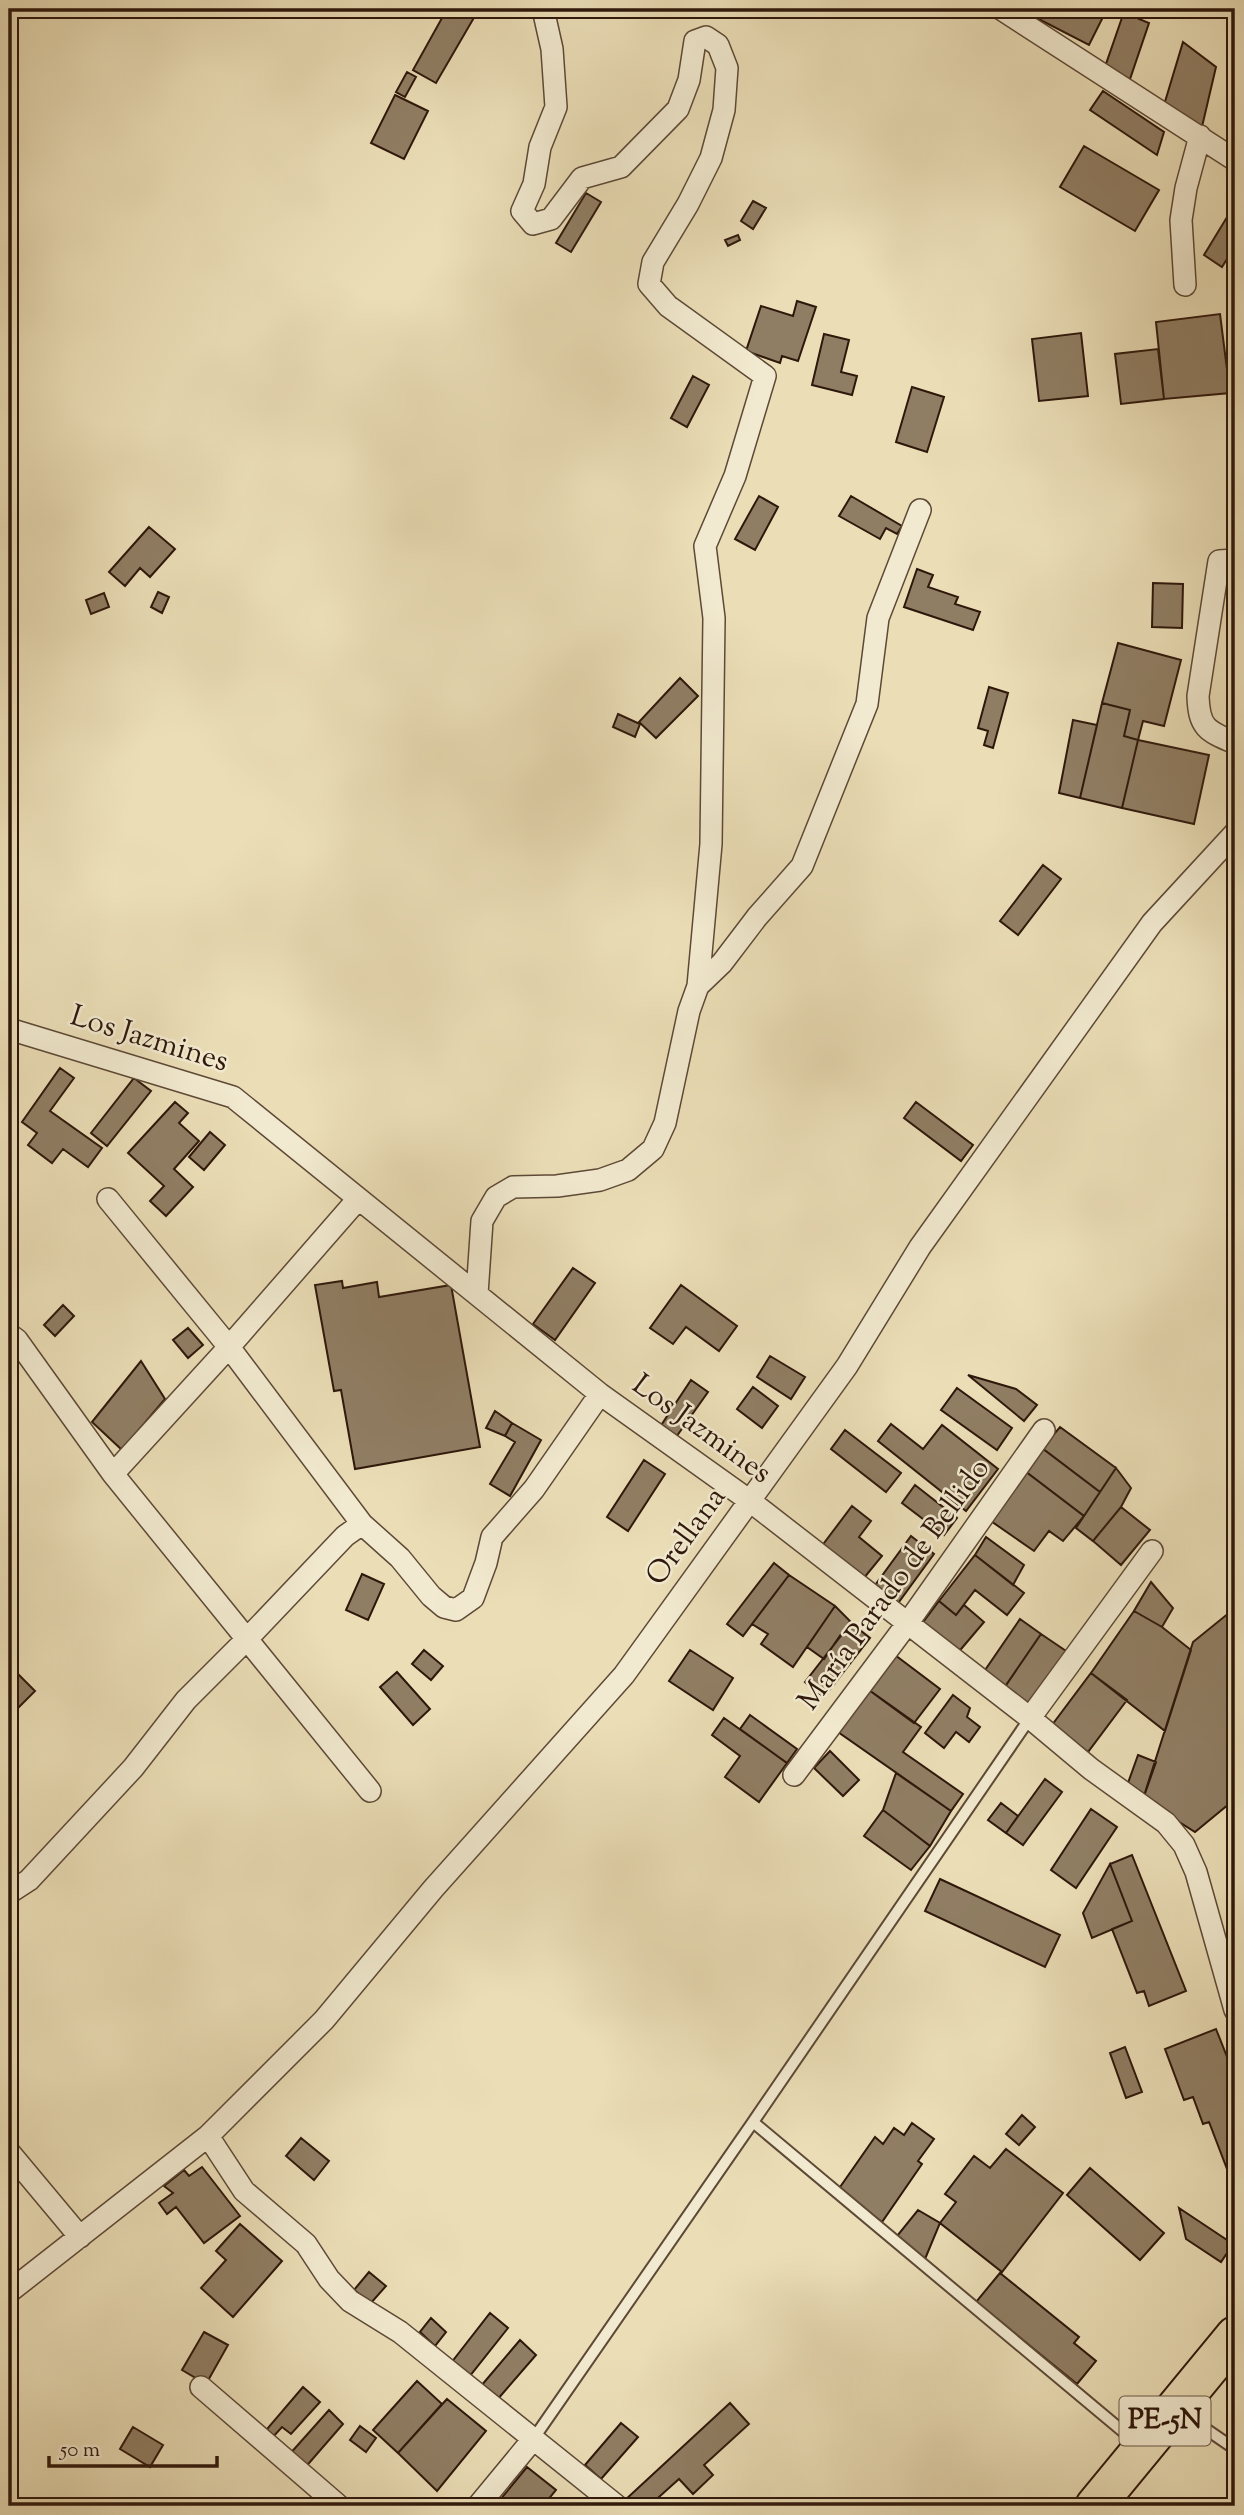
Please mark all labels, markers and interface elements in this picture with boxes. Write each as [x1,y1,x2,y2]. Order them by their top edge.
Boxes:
street label: Los Jazmines [65,996,233,1084]
street label: Los Jazmines [622,1365,780,1495]
street label: María Parado de Bellido [789,1450,1001,1720]
street label: Orellana [636,1479,738,1595]
road number: PE-5N [1120,2396,1210,2446]
scale bar [49,2424,217,2468]
text: 50 m [59,2436,100,2466]

